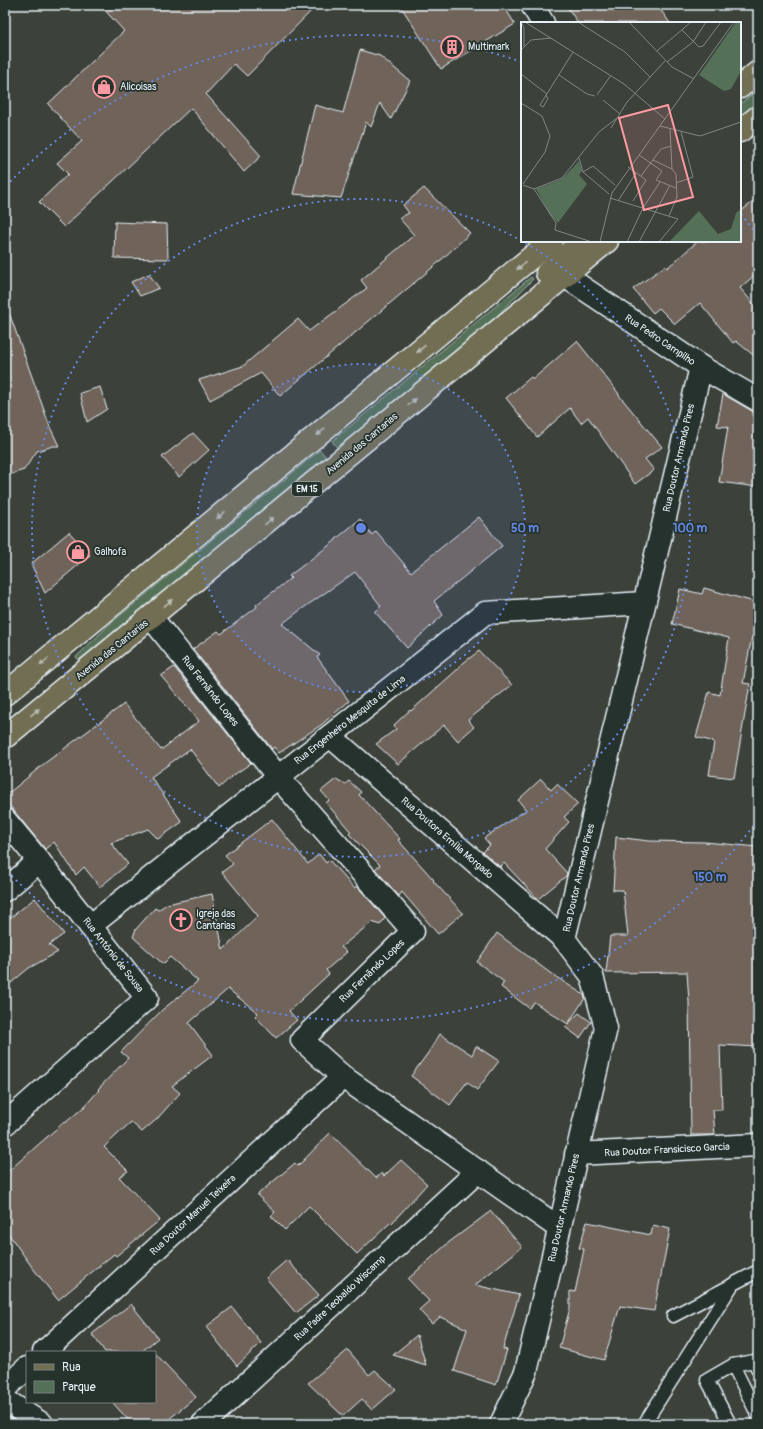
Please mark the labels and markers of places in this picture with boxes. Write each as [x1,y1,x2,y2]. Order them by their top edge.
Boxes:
building icon: Multimark [439,34,465,60]
place label: Multimark [468,41,510,53]
shop icon: Alicoisas [91,74,117,100]
place label: Alicoisas [120,81,157,93]
centre of rings [354,521,368,535]
shop icon: Galhofa [65,539,91,565]
place label: Galhofa [94,546,126,558]
church icon: Igreja das Cantarias [168,907,194,933]
place label: Igreja das Cantarias [196,908,236,932]

